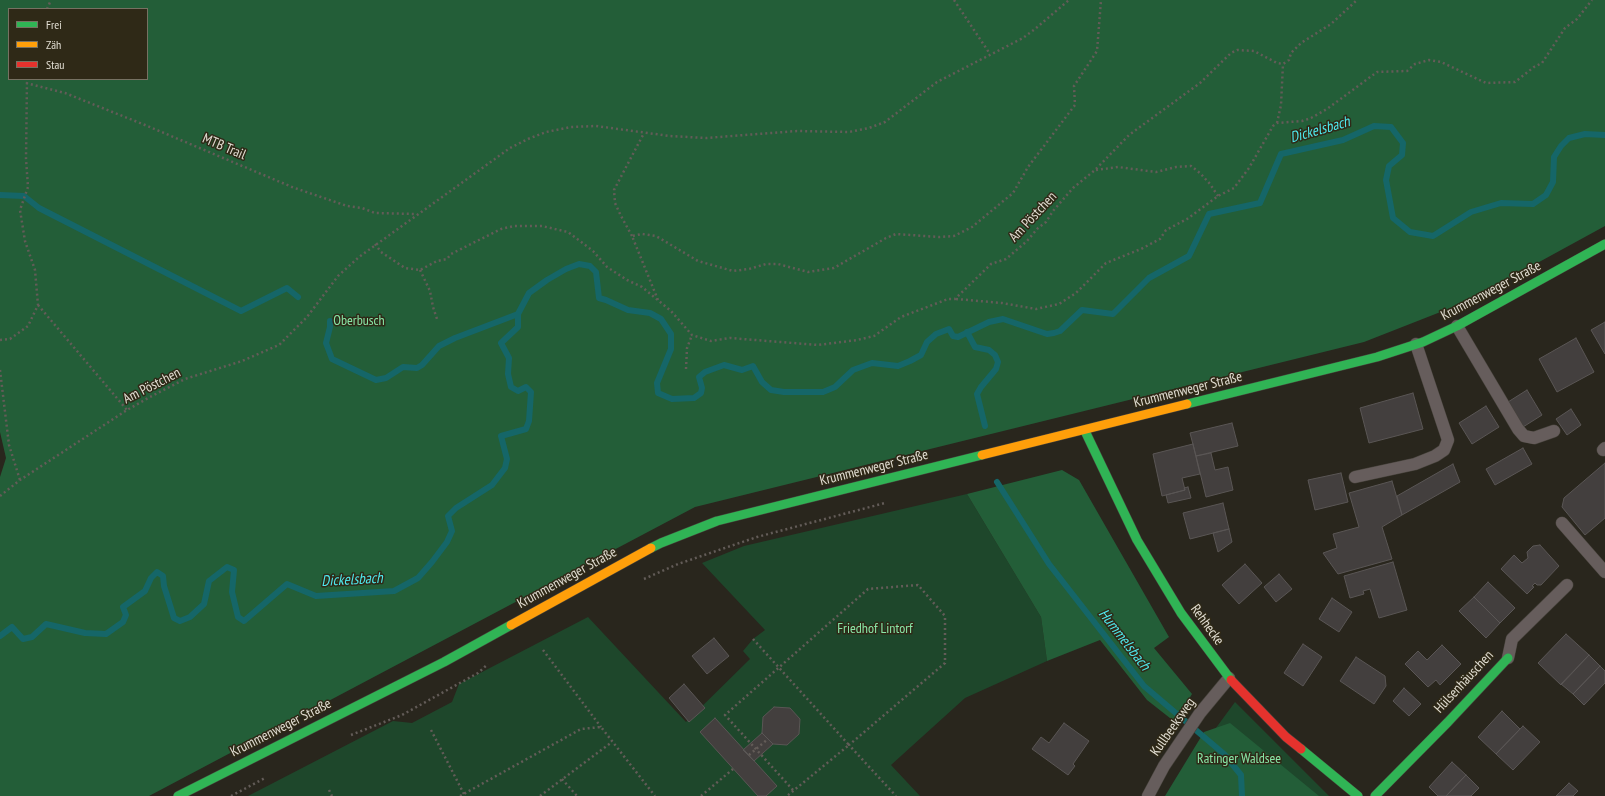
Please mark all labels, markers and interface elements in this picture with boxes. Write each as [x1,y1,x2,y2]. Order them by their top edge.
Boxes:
legend [8,8,148,80]
text: Frei [46,17,62,32]
text: Zäh [46,37,61,52]
text: Stau [46,57,64,72]
water label: Dickelsbach [1288,113,1352,147]
street label: MTB Trail [200,130,248,164]
street label: Am Pöstchen [1006,189,1060,245]
street label: Krummenweger Straße [1438,258,1544,324]
park label: Oberbusch [333,313,385,329]
street label: Am Pöstchen [120,364,184,408]
street label: Krummenweger Straße [1132,368,1244,412]
street label: Krummenweger Straße [818,446,930,490]
street label: Krummenweger Straße [514,544,620,612]
water label: Dickelsbach [321,569,383,591]
street label: Rehhecke [1187,601,1227,649]
water label: Hummelsbach [1094,606,1154,674]
park label: Friedhof Lintorf [837,621,913,637]
street label: Hülsenhäuschen [1431,647,1497,717]
street label: Krummenweger Straße [228,695,334,761]
street label: Kullbeeksweg [1147,695,1199,759]
park label: Ratinger Waldsee [1197,751,1281,767]

